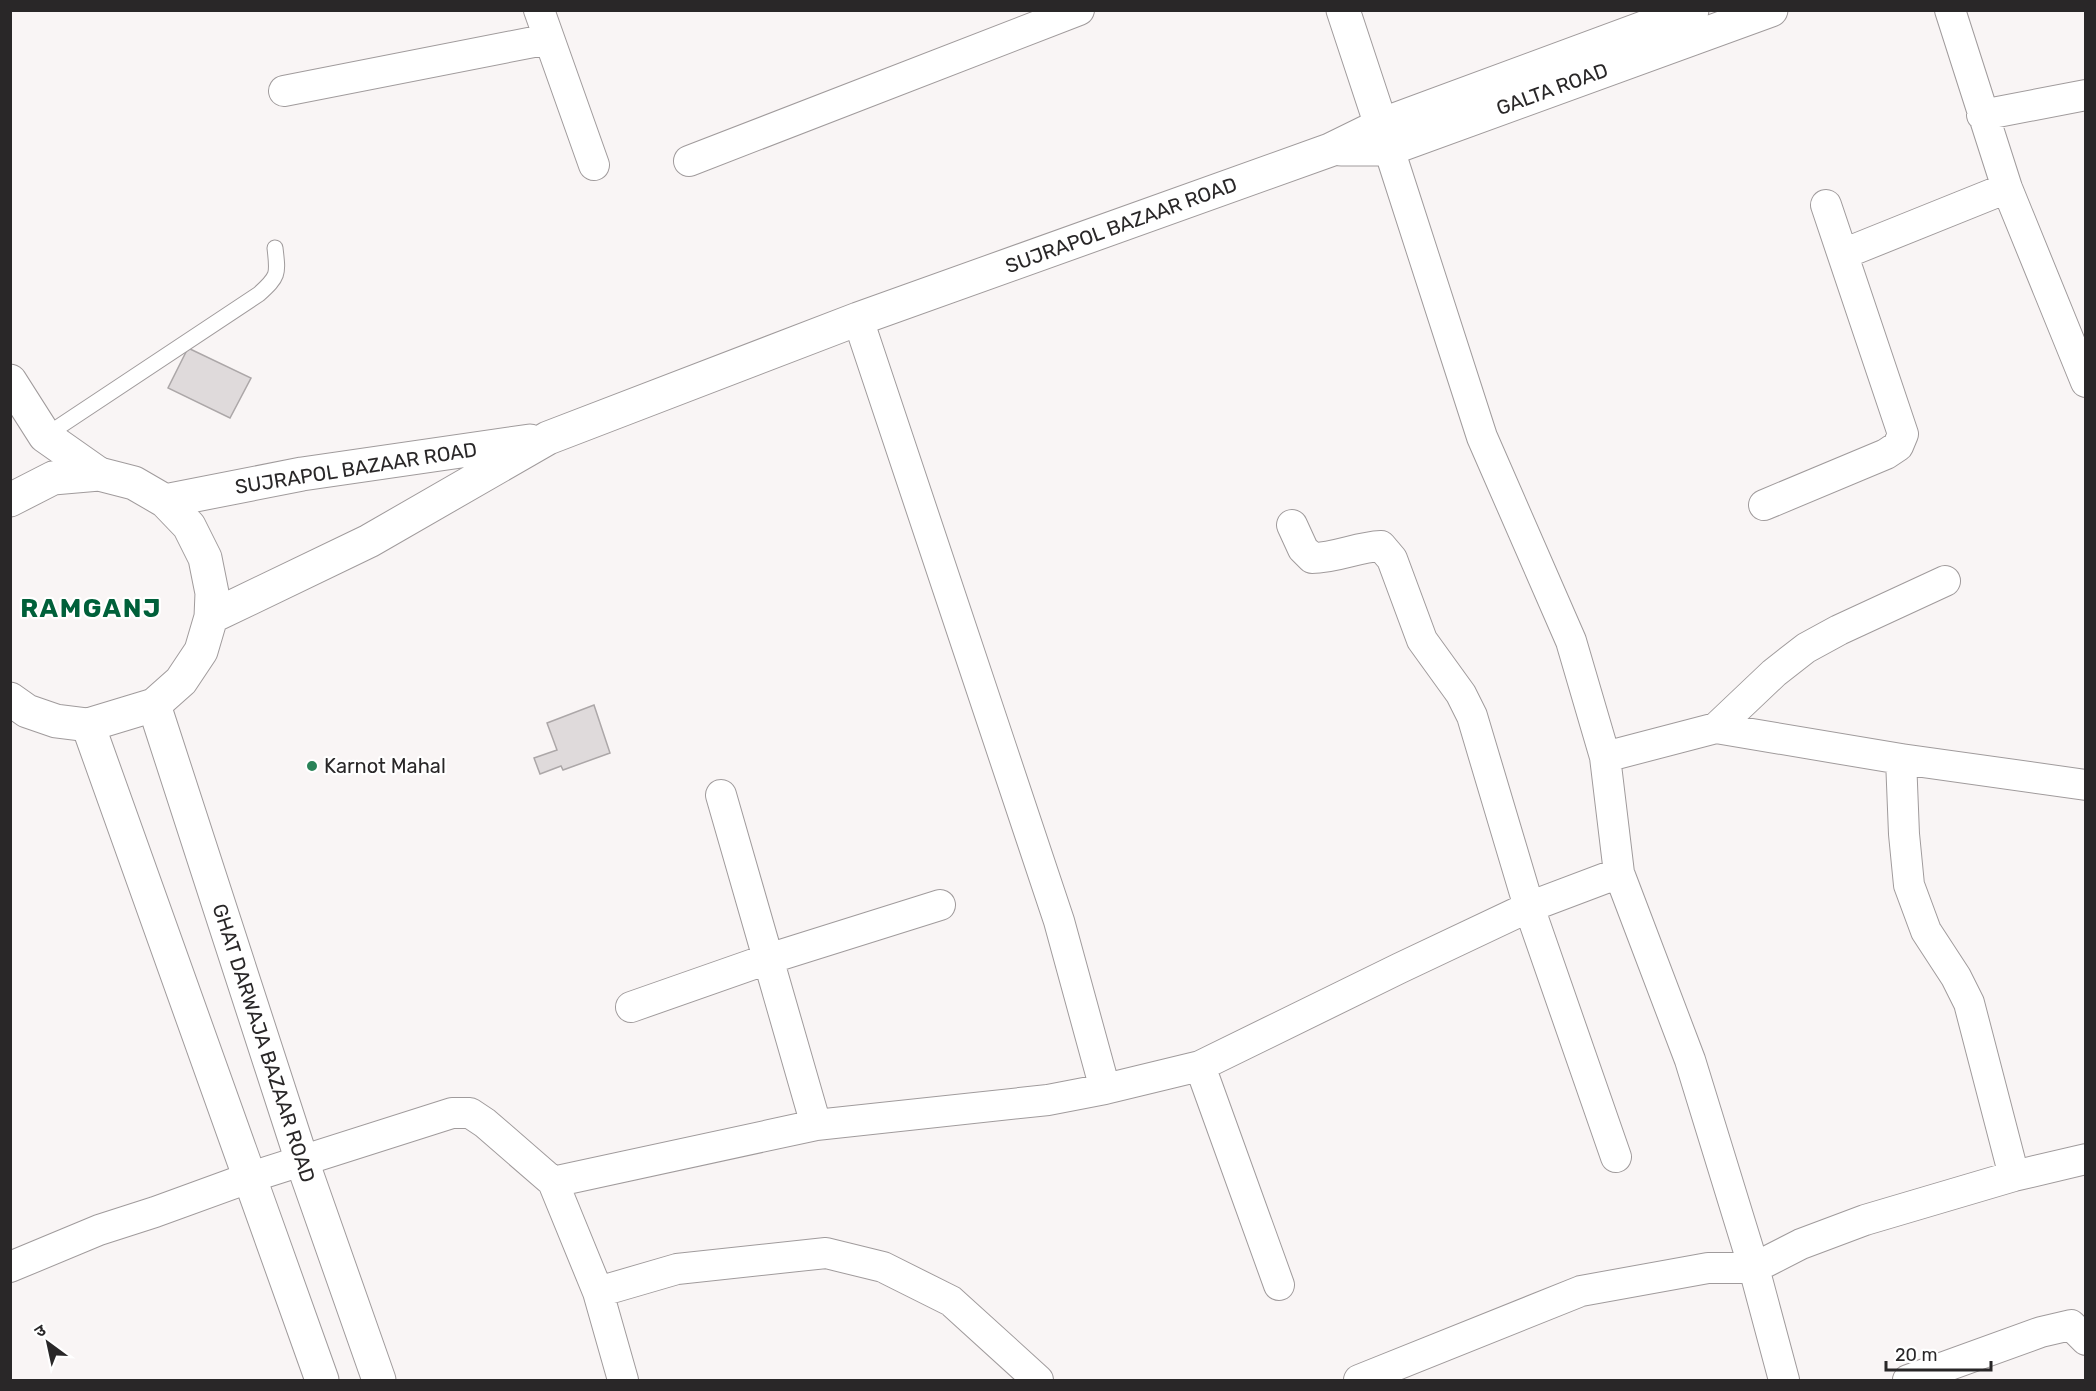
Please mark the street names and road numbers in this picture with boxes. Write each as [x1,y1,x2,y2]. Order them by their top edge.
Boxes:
street label: GALTA ROAD [1493,58,1611,120]
street label: SUJRAPOL BAZAAR ROAD [1002,172,1240,278]
street label: SUJRAPOL BAZAAR ROAD [233,437,479,499]
street label: GHAT DARWAJA BAZAAR ROAD [208,901,320,1185]

